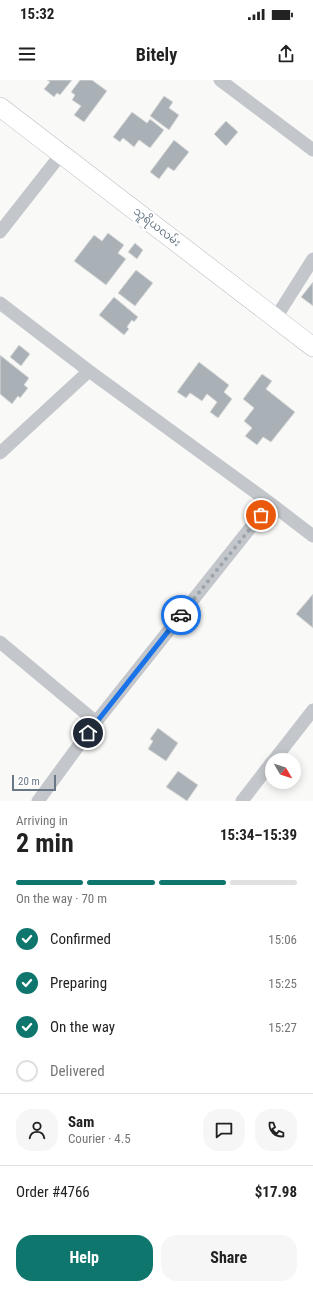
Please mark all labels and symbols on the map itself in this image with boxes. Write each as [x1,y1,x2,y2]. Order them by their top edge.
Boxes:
street label: သူရိယလမ်း [130,204,184,251]
pin [244,498,278,532]
courier [161,595,201,635]
pin [71,716,105,750]
north arrow [265,753,301,789]
scale bar [12,773,56,792]

